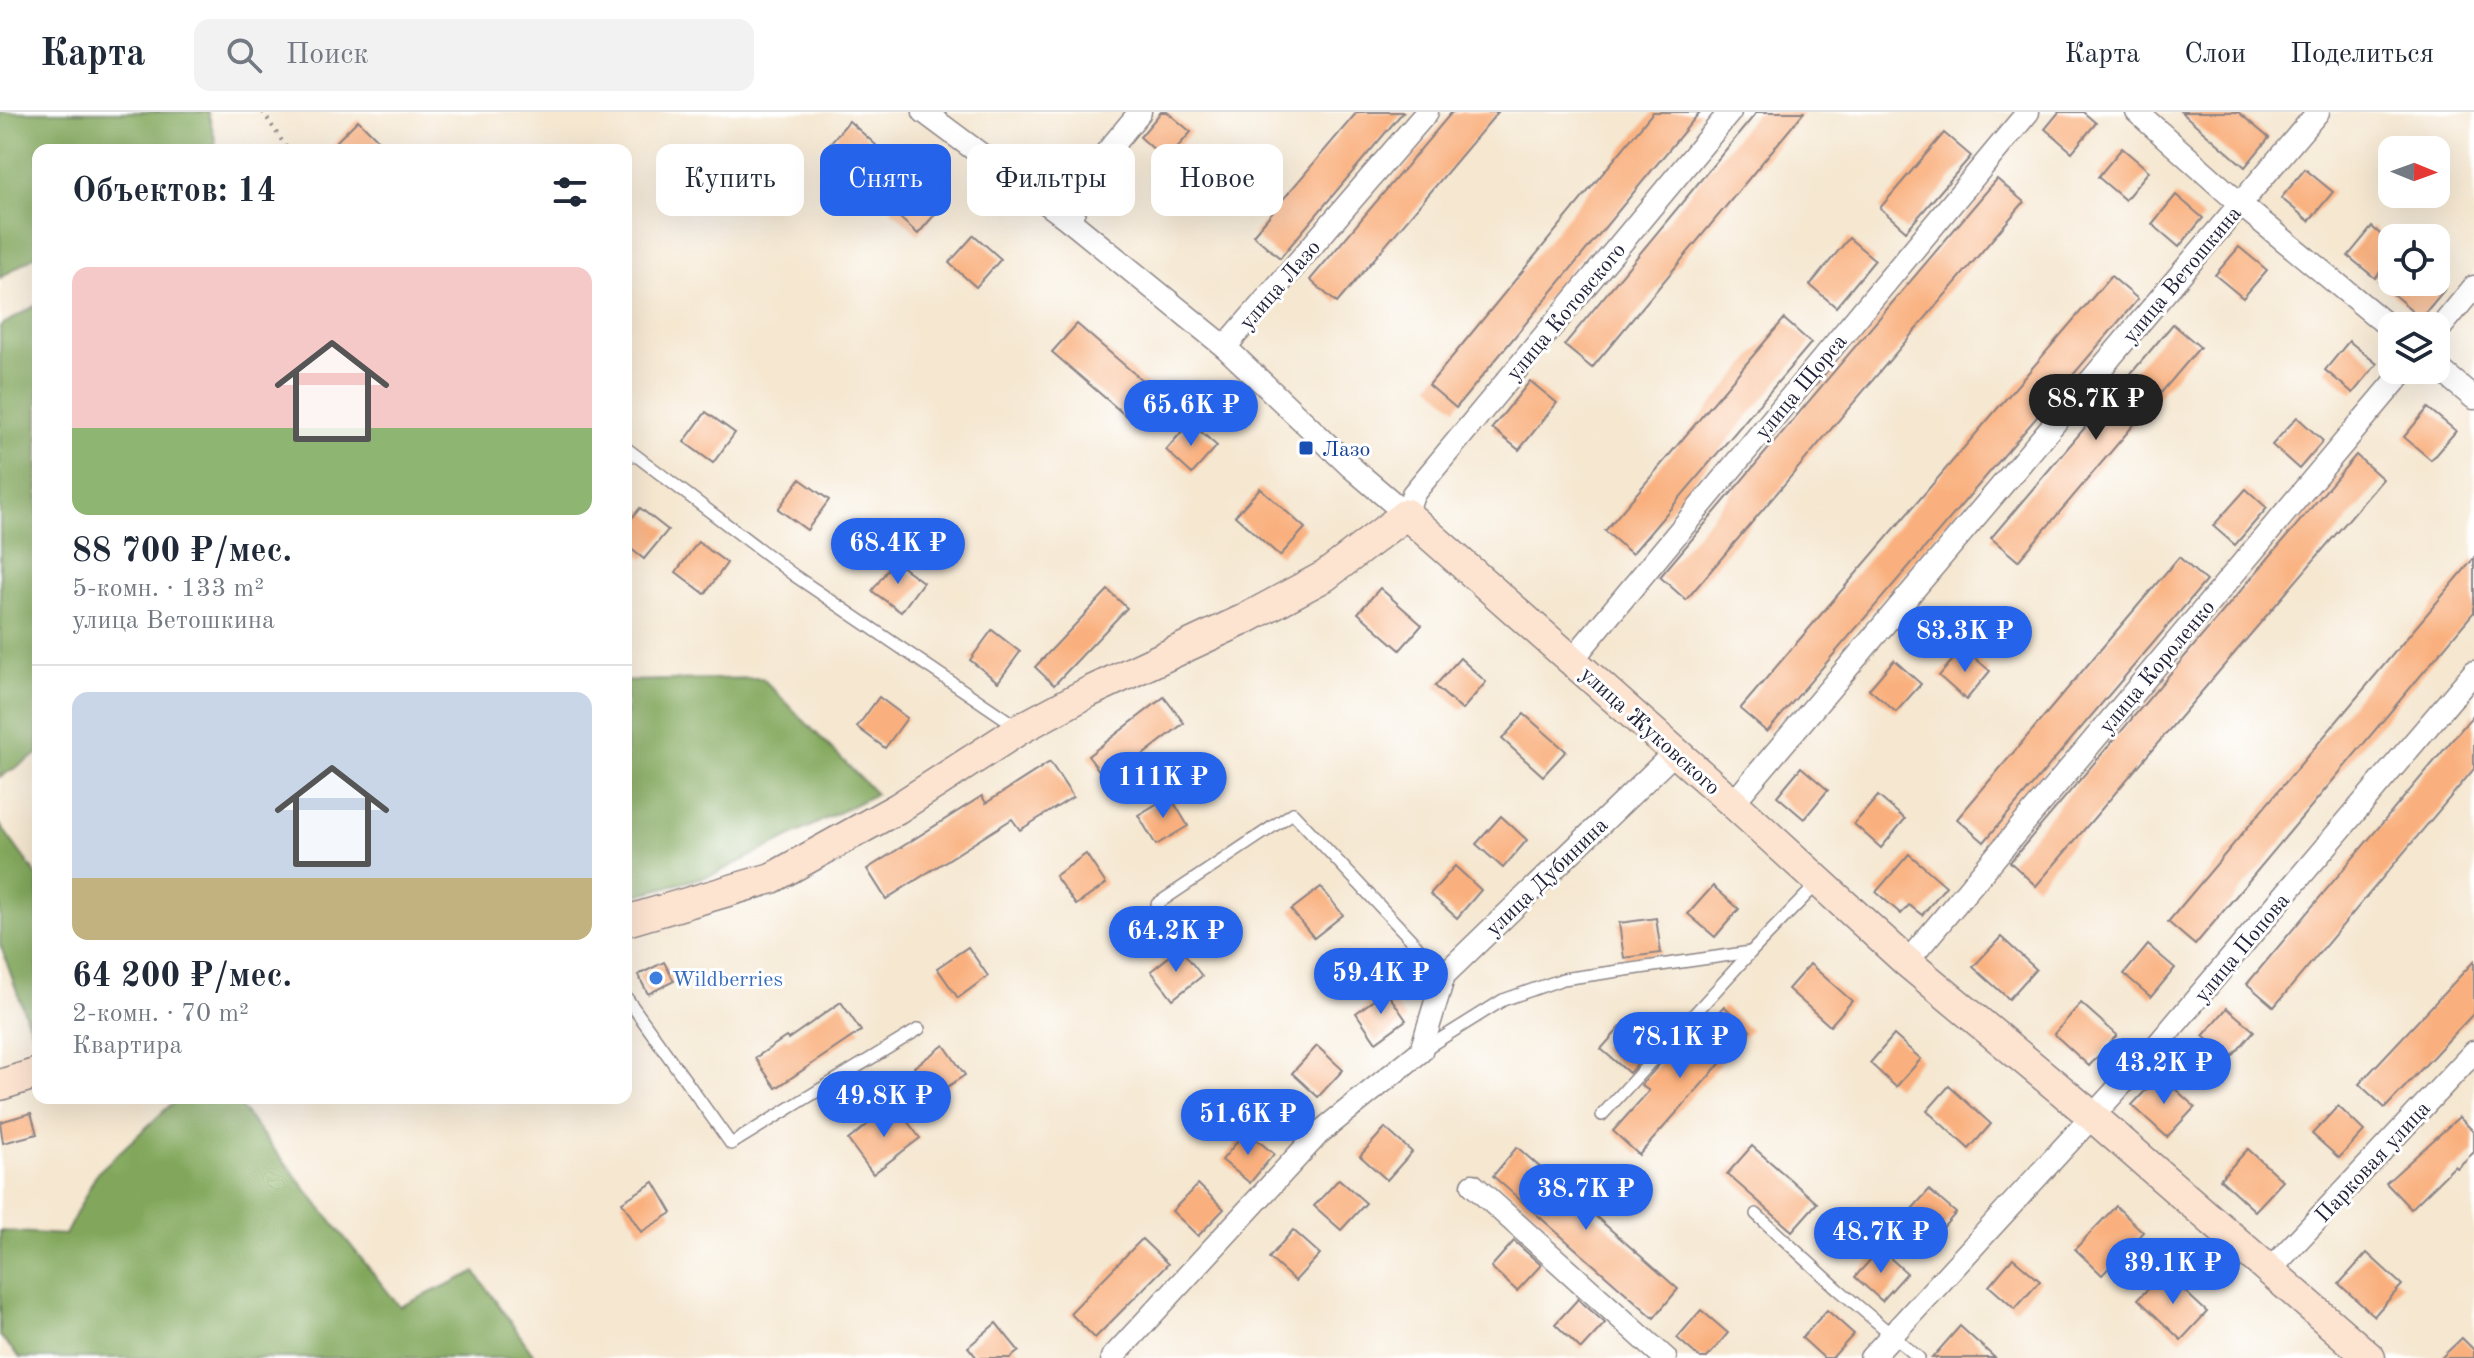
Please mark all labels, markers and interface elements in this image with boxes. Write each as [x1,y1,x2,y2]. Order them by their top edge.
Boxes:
search box [194,19,754,91]
icon: search [222,33,266,77]
text: Карта [40,36,146,74]
text: Поиск [286,40,368,70]
text: Карта [2064,41,2140,69]
text: Слои [2184,41,2246,69]
text: Поделиться [2290,41,2434,69]
north arrow [2378,136,2450,208]
map controls [2378,136,2450,384]
chip: Купить [656,144,804,216]
chip: Снять [820,144,951,216]
chip: Фильтры [967,144,1135,216]
chip: Новое [1151,144,1283,216]
icon: filters [548,170,592,214]
text: Объектов: 14 [72,175,276,209]
street label: улица Ветошкина [2119,202,2246,348]
button: locate [2378,224,2450,296]
street label: улица Лазо [1236,236,1325,334]
street label: улица Котовского [1503,239,1630,385]
button: layers [2378,312,2450,384]
icon: home [260,319,404,463]
street label: улица Щорса [1751,330,1852,444]
pin: 88.7K ₽ [2022,374,2170,442]
pin: 65.6K ₽ [1117,380,1265,448]
text: 88.7K ₽ [2047,387,2145,413]
text: 65.6K ₽ [1142,393,1240,419]
marker: Лазо [1297,439,1315,457]
place label: Лазо [1322,439,1370,461]
pin: 68.4K ₽ [824,518,972,586]
text: 68.4K ₽ [849,531,947,557]
text: 88 700 ₽/мес. [72,535,292,569]
text: 5-комн. · 133 m² [72,576,264,602]
street label: улица Короленко [2095,596,2220,738]
pin: 83.3K ₽ [1891,606,2039,674]
text: улица Ветошкина [72,608,275,634]
text: 83.3K ₽ [1916,619,2014,645]
street label: улица Жуковского [1576,663,1724,800]
icon: home [260,744,404,888]
pin: 111K ₽ [1098,752,1228,820]
text: 111K ₽ [1118,765,1208,791]
street label: улица Дубинина [1482,814,1613,941]
street label: улица Попова [2191,889,2294,1007]
pin: 64.2K ₽ [1102,906,1250,974]
text: 64.2K ₽ [1127,919,1225,945]
pin: 59.4K ₽ [1307,948,1455,1016]
text: 64 200 ₽/мес. [72,960,292,994]
text: 59.4K ₽ [1332,961,1430,987]
marker: Wildberries [647,969,665,987]
place label: Wildberries [672,969,783,991]
text: 2-комн. · 70 m² [72,1001,249,1027]
pin: 78.1K ₽ [1606,1012,1754,1080]
text: 78.1K ₽ [1631,1025,1729,1051]
text: Квартира [72,1033,182,1059]
pin: 43.2K ₽ [2090,1038,2238,1106]
text: 43.2K ₽ [2115,1051,2213,1077]
pin: 49.8K ₽ [810,1071,958,1139]
text: 49.8K ₽ [835,1084,933,1110]
pin: 51.6K ₽ [1174,1089,1322,1157]
street label: Парковая улица [2312,1097,2435,1227]
text: 51.6K ₽ [1199,1102,1297,1128]
pin: 38.7K ₽ [1512,1164,1660,1232]
text: 38.7K ₽ [1537,1177,1635,1203]
pin: 48.7K ₽ [1807,1207,1955,1275]
text: 48.7K ₽ [1832,1220,1930,1246]
pin: 39.1K ₽ [2099,1238,2247,1306]
text: 39.1K ₽ [2124,1251,2222,1277]

